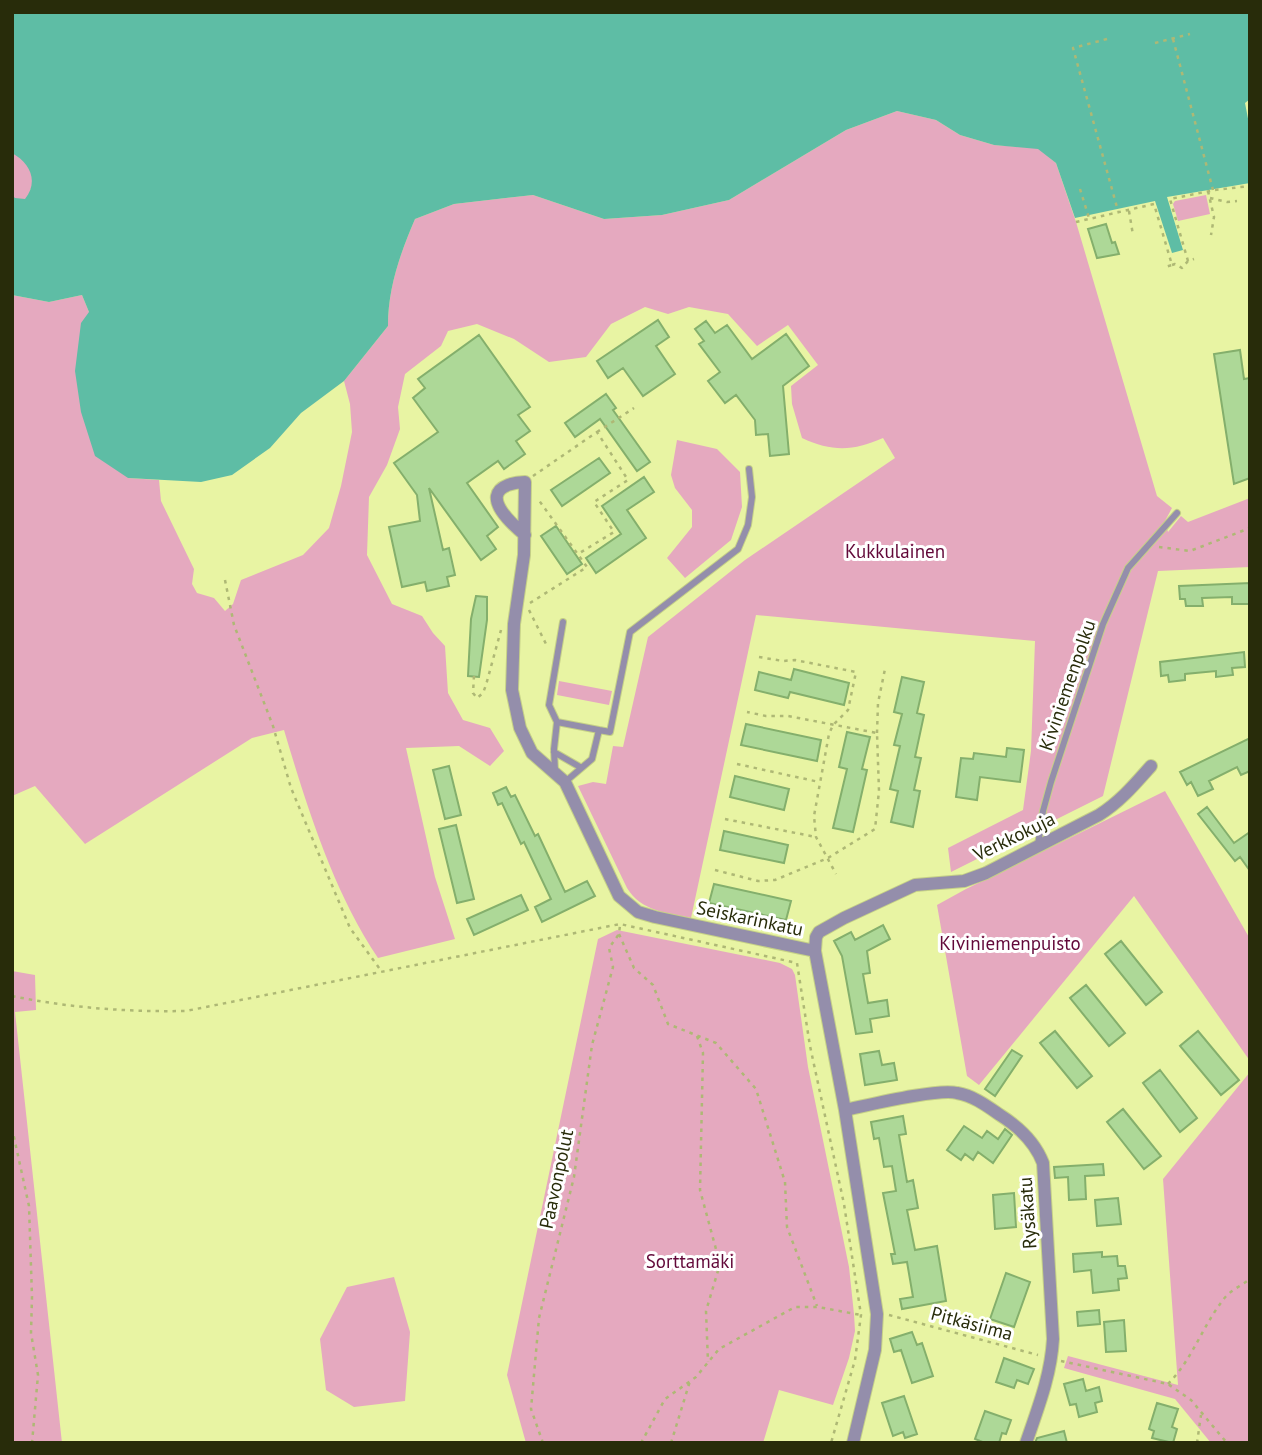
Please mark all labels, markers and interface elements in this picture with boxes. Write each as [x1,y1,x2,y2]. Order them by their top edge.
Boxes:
park label: Kukkulainen [845,539,945,563]
street label: Kiviniemenpolku [1033,616,1101,754]
street label: Verkkokuja [968,806,1059,866]
street label: Seiskarinkatu [694,895,806,941]
park label: Kiviniemenpuisto [939,931,1081,955]
street label: Paavonpolut [534,1127,578,1231]
street label: Rysäkatu [1013,1176,1041,1250]
park label: Sorttamäki [646,1249,734,1273]
street label: Pitkäsiima [928,1301,1016,1345]

